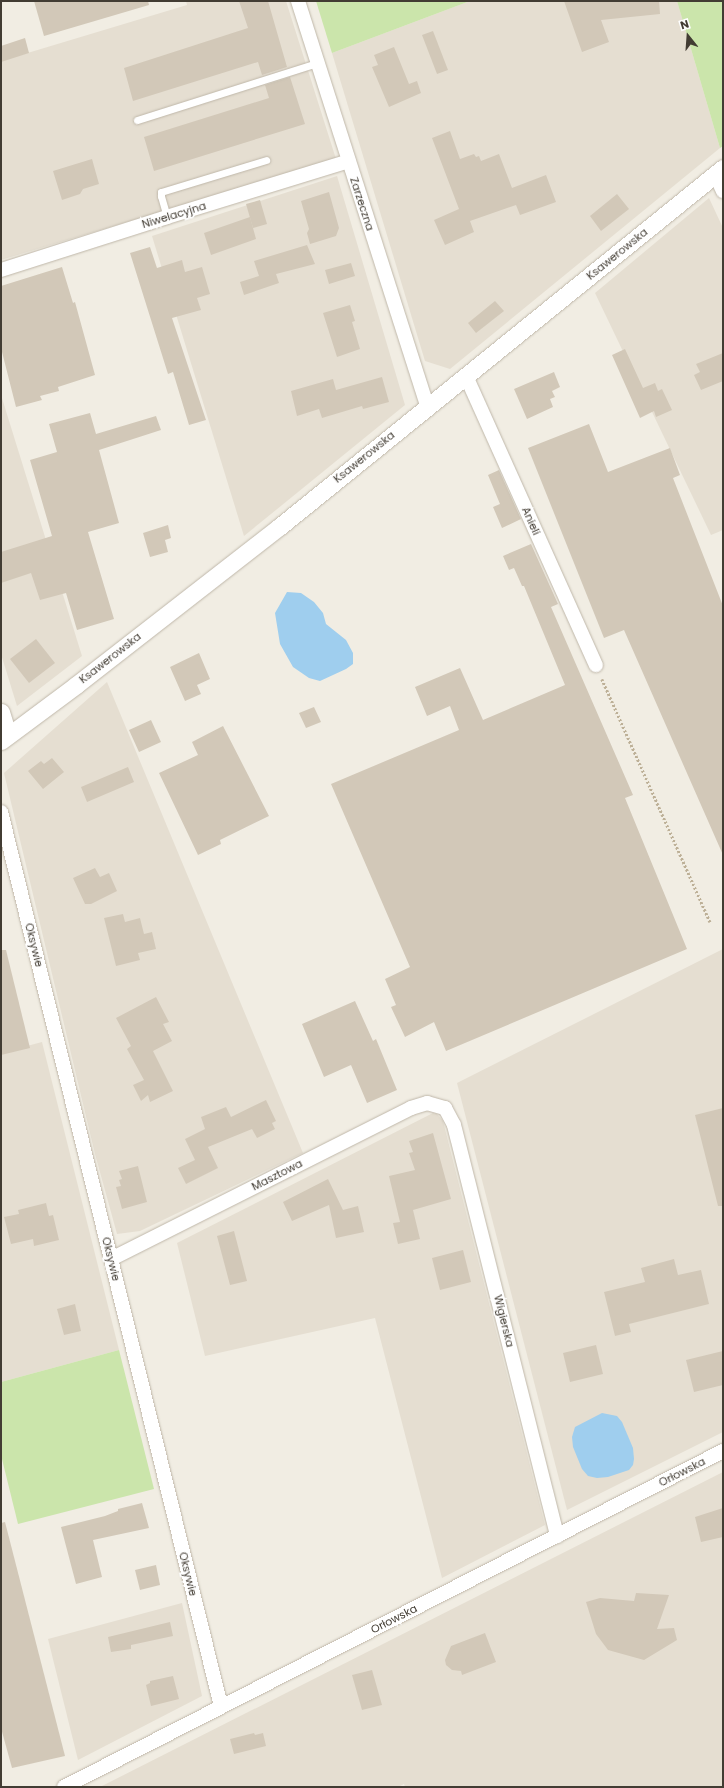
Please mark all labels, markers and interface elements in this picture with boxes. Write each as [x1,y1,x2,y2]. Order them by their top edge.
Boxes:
north arrow [668,16,708,56]
text: N [678,16,691,33]
street label: Zarzeczna [347,176,377,232]
street label: Niwelacyjna [140,199,208,231]
street label: Ksawerowska [584,225,650,283]
street label: Ksawerowska [331,428,397,486]
street label: Anieli [519,505,543,537]
street label: Ksawerowska [77,630,143,686]
street label: Oksywie [22,922,46,968]
street label: Masztowa [249,1157,305,1193]
street label: Oksywie [99,1236,123,1282]
street label: Wigierska [491,1294,517,1348]
street label: Orłowska [657,1455,707,1489]
street label: Oksywie [176,1551,200,1597]
street label: Orłowska [369,1602,419,1636]

